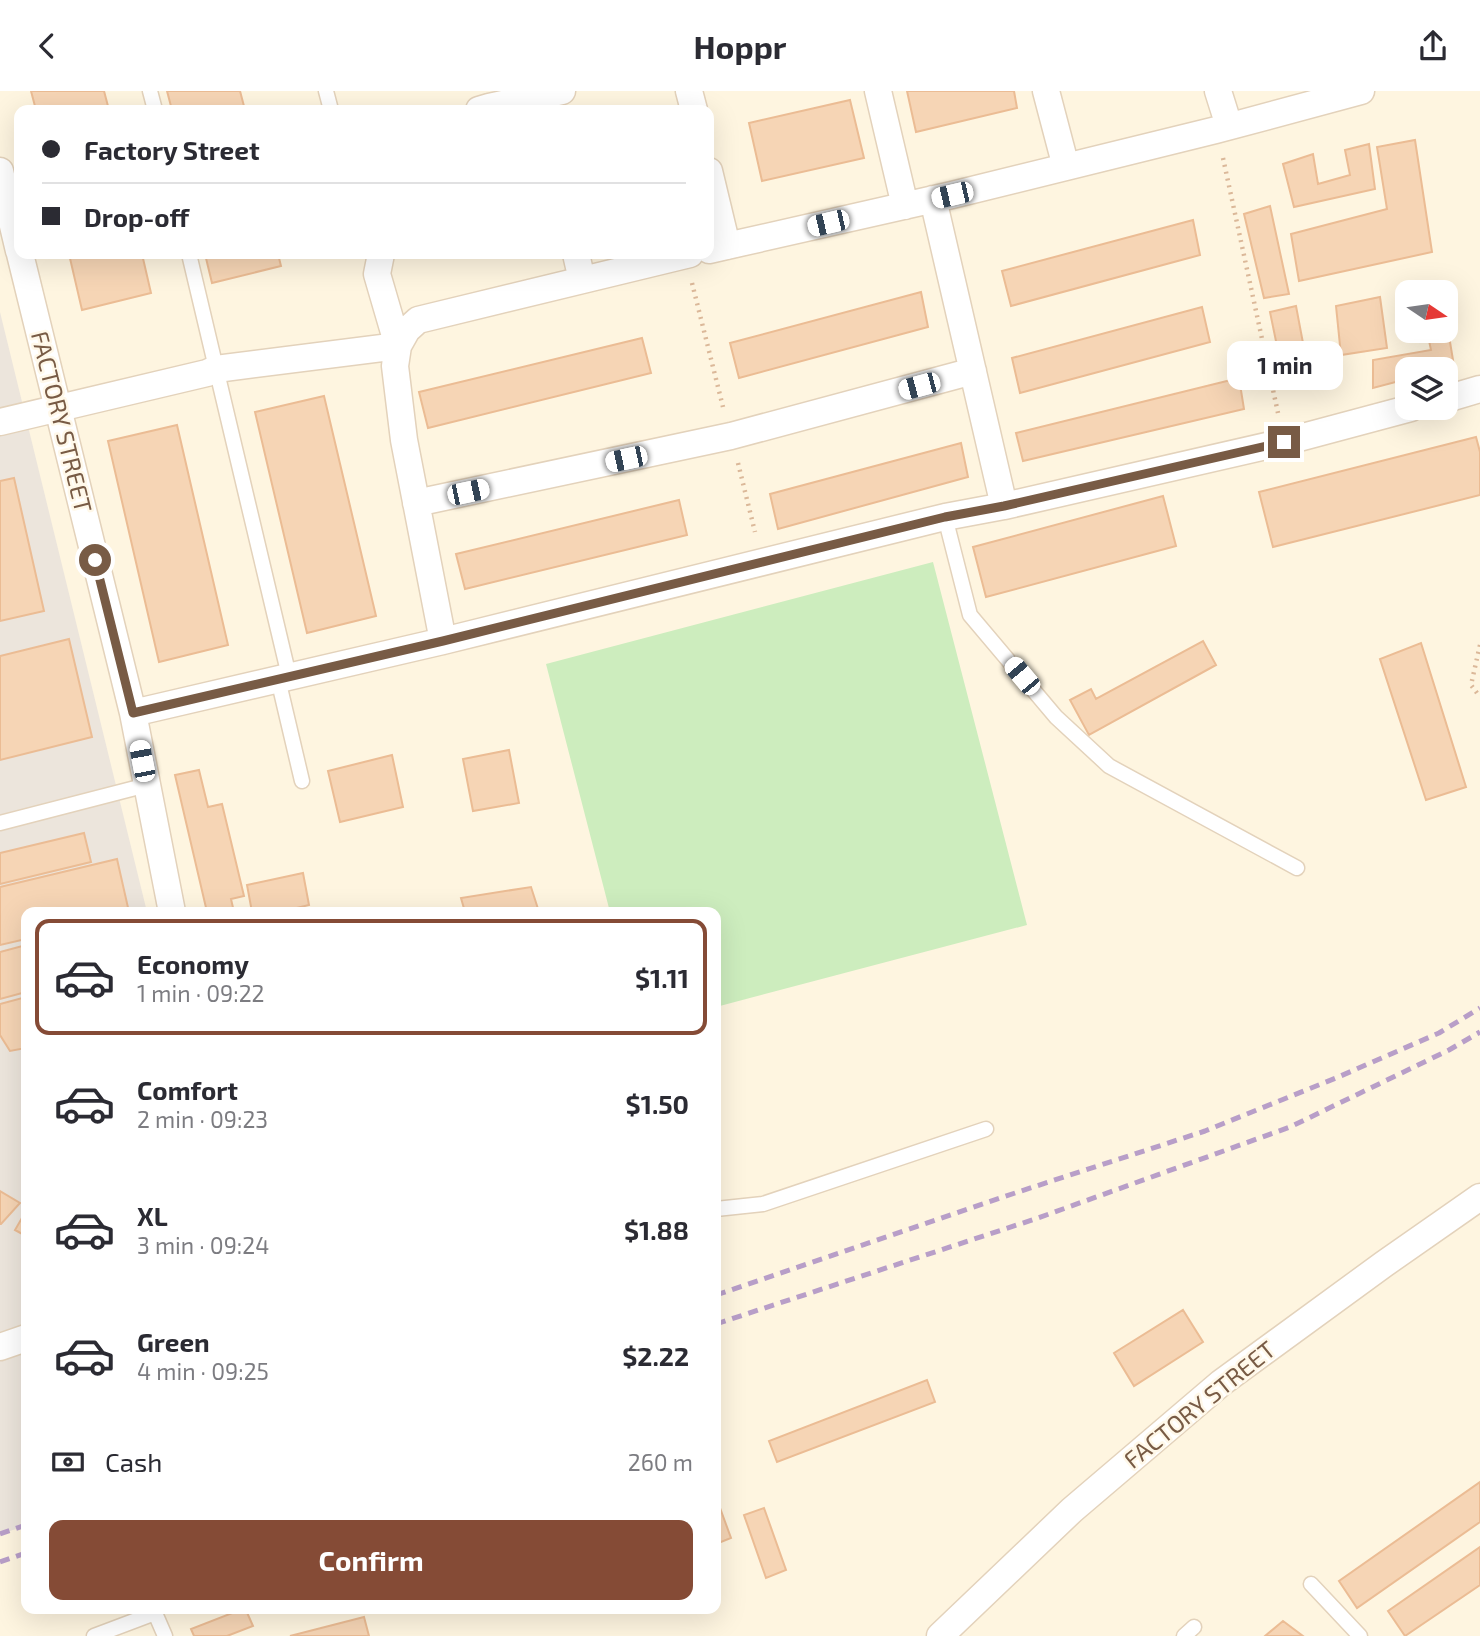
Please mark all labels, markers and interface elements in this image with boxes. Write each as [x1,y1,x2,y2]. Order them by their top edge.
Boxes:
icon: back [28,27,66,65]
text: Hoppr [693,27,787,65]
icon: share [1414,27,1452,65]
text: Factory Street [84,134,260,165]
car [930,180,975,210]
text: Drop-off [84,201,189,232]
car [806,208,851,238]
north arrow [1395,280,1458,343]
map controls [1395,280,1458,420]
street label: FACTORY STREET [26,328,99,515]
callout: 1 min [1226,341,1342,389]
text: 1 min [1257,351,1313,379]
button: layers [1395,357,1458,420]
car [896,370,943,402]
route end [1268,426,1300,458]
car [604,444,649,474]
car [446,477,491,507]
route start [79,544,111,576]
car [1001,653,1044,699]
car [128,738,157,784]
icon: car [53,946,116,1009]
text: Economy [137,948,249,979]
text: $1.11 [635,962,689,993]
text: 1 min · 09:22 [137,979,265,1007]
icon: car [53,1072,116,1135]
text: Comfort [137,1074,238,1105]
text: $1.50 [626,1088,689,1119]
text: 2 min · 09:23 [137,1105,268,1133]
icon: car [53,1198,116,1261]
text: XL [137,1200,168,1231]
text: $1.88 [624,1214,689,1245]
text: 3 min · 09:24 [137,1231,269,1259]
icon: car [53,1324,116,1387]
text: Green [137,1326,210,1357]
street label: FACTORY STREET [1118,1334,1280,1474]
text: $2.22 [622,1340,689,1371]
text: 4 min · 09:25 [137,1357,269,1385]
icon: cash [49,1443,87,1481]
text: Cash [105,1446,162,1477]
text: 260 m [628,1448,693,1476]
button: Confirm [49,1520,693,1600]

